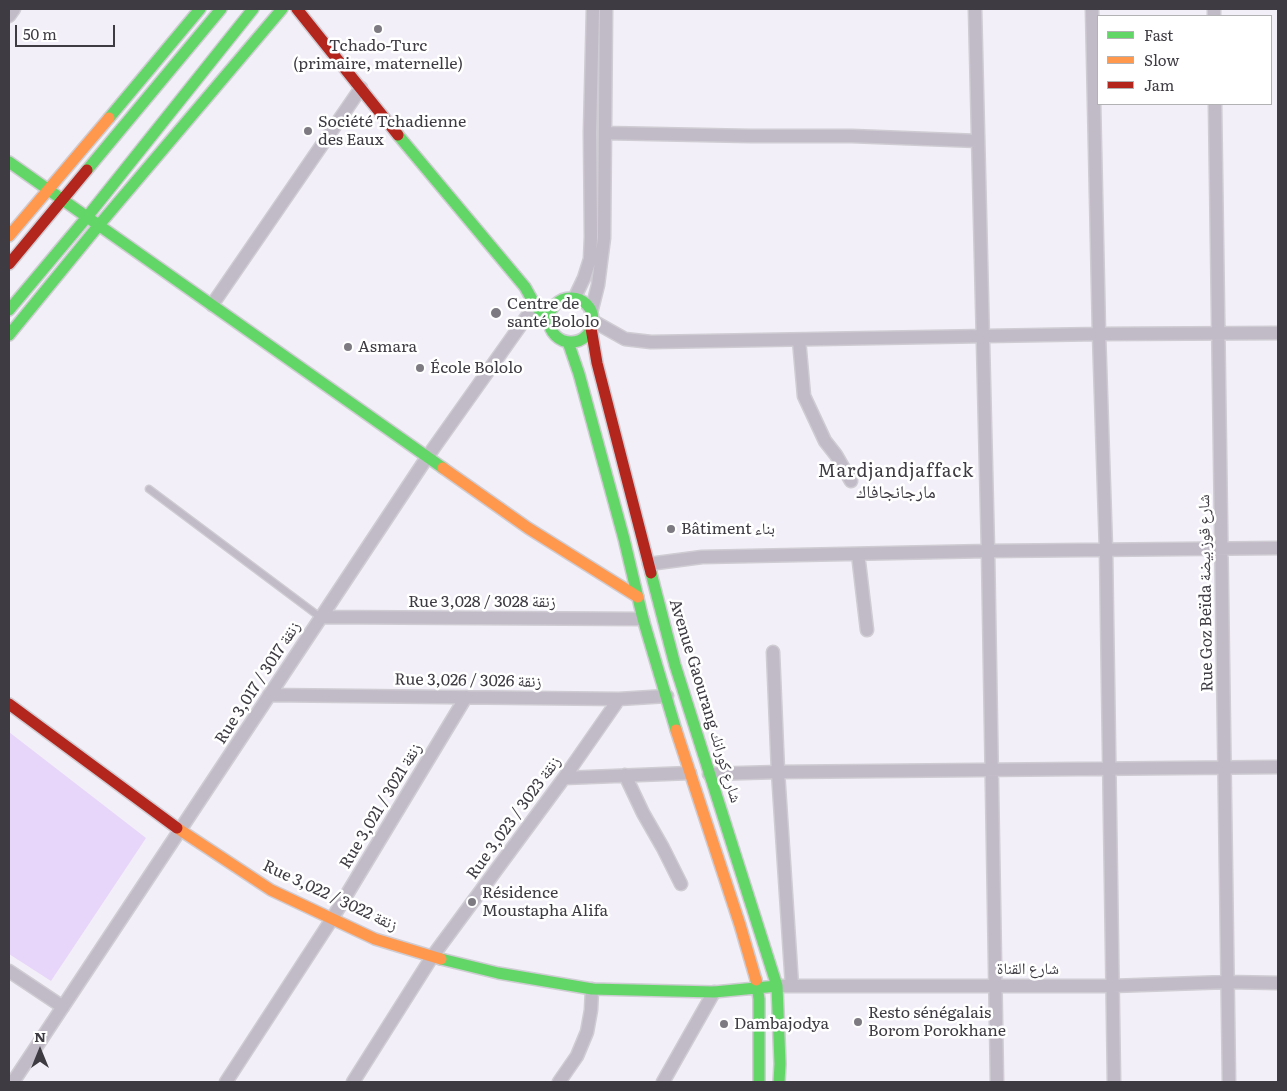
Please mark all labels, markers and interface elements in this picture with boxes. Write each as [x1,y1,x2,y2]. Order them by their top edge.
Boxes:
scale bar [18,15,118,47]
legend [1097,15,1272,105]
text: 50 m [23,22,57,45]
marker: Tchado-Turc (primaire, maternelle) [372,23,384,35]
text: Fast [1144,23,1173,46]
place label: Tchado-Turc (primaire, maternelle) [293,36,463,74]
text: Slow [1144,48,1179,71]
text: Jam [1144,73,1174,96]
place label: Société Tchadienne des Eaux [318,112,466,150]
marker: Société Tchadienne des Eaux [302,125,314,137]
place label: Centre de santé Bololo [507,294,599,332]
marker: Centre de santé Bololo [489,306,503,320]
place label: Asmara [358,337,417,357]
marker: Asmara [342,341,354,353]
place label: École Bololo [430,358,523,378]
marker: École Bololo [414,362,426,374]
district label: Mardjandjaffack مارجانجافاك [816,461,976,504]
street label: Rue Goz Beïda شارع قوز بيضة [1195,494,1217,692]
place label: Bâtiment بناء [681,519,775,539]
marker: Bâtiment بناء [665,523,677,535]
street label: Rue 3,028 / زنقة 3028 [408,592,556,612]
street label: Avenue Gaourang شارع كورانك [665,597,745,805]
street label: Rue 3,017 / زنقة 3017 [211,618,305,748]
street label: Rue 3,026 / زنقة 3026 [394,670,542,692]
street label: Rue 3,021 / زنقة 3021 [336,740,426,872]
street label: Rue 3,023 / زنقة 3023 [463,753,565,883]
street label: Rue 3,022 / زنقة 3022 [260,856,400,936]
place label: Résidence Moustapha Alifa [482,883,608,921]
marker: Résidence Moustapha Alifa [466,896,478,908]
street label: شارع القناة [997,959,1059,979]
place label: Resto sénégalais Borom Porokhane [868,1003,1006,1041]
place label: Dambajodya [734,1014,829,1034]
marker: Resto sénégalais Borom Porokhane [852,1016,864,1028]
marker: Dambajodya [718,1018,730,1030]
north arrow [15,1026,65,1076]
text: N [34,1026,46,1046]

